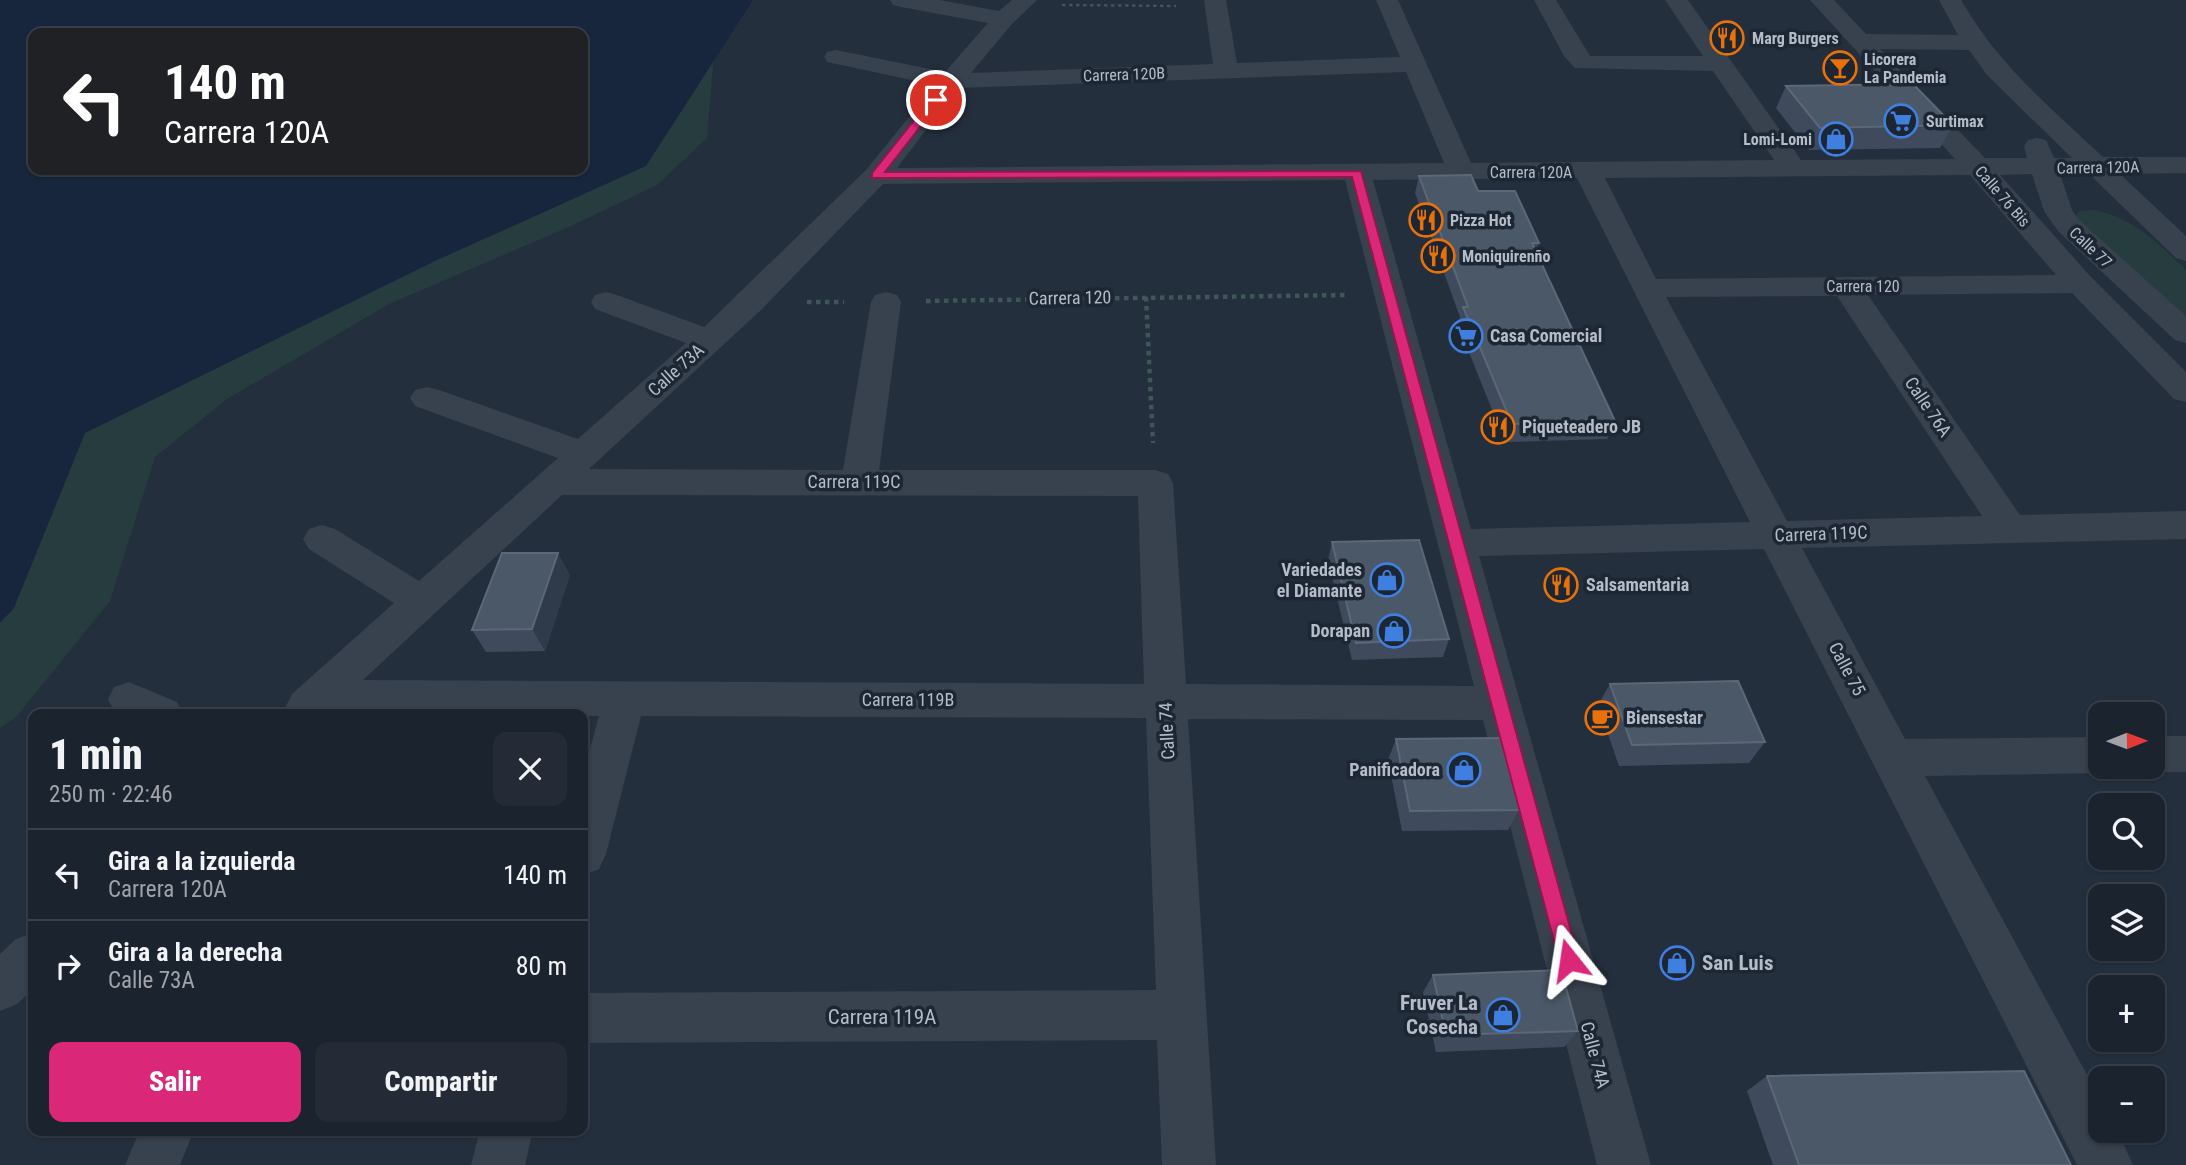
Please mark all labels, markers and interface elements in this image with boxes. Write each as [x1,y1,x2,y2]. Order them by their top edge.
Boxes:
restaurant icon: Marg Burgers [1708,19,1746,57]
place label: Marg Burgers [1752,29,1839,48]
bar icon: Licorera La Pandemia [1821,49,1859,87]
place label: Licorera La Pandemia [1864,50,1947,87]
text: 140 m [164,54,286,111]
icon: left [49,56,140,147]
street label: Carrera 120B [1083,64,1165,85]
pin [906,70,966,130]
icon: arrive [917,81,955,119]
supermarket icon: Surtimax [1882,102,1920,140]
place label: Surtimax [1926,112,1985,131]
text: Carrera 120A [164,113,329,151]
shop icon: Lomi-Lomi [1817,120,1855,158]
place label: Lomi-Lomi [1743,130,1812,149]
street label: Carrera 120A [2057,157,2139,178]
street label: Calle 76 Bis [1971,162,2034,231]
street label: Carrera 120A [1490,163,1572,182]
restaurant icon: Pizza Hot [1407,201,1445,239]
place label: Pizza Hot [1450,211,1512,230]
street label: Calle 77 [2066,223,2116,272]
restaurant icon: Moniquirenño [1419,237,1457,275]
place label: Moniquirenño [1462,247,1550,266]
street label: Carrera 120 [1826,277,1900,296]
street label: Carrera 120 [1029,286,1111,309]
supermarket icon: Casa Comercial [1447,317,1485,355]
place label: Casa Comercial [1490,325,1602,346]
street label: Calle 73A [643,339,708,400]
street label: Calle 76A [1901,373,1956,441]
restaurant icon: Piqueteadero JB [1479,408,1517,446]
place label: Piqueteadero JB [1522,416,1641,437]
street label: Carrera 119C [808,471,900,492]
street label: Carrera 119C [1774,521,1868,546]
place label: Variedades el Diamante [1277,559,1362,601]
shop icon: Variedades el Diamante [1368,561,1406,599]
restaurant icon: Salsamentaria [1542,566,1580,604]
place label: Salsamentaria [1586,574,1689,595]
shop icon: Dorapan [1375,612,1413,650]
place label: Dorapan [1310,620,1370,641]
street label: Calle 75 [1825,638,1870,699]
street label: Carrera 119B [862,689,954,710]
cafe icon: Biensestar [1583,699,1621,737]
street label: Calle 74 [1155,702,1178,760]
north arrow [2088,702,2165,779]
map controls [2088,702,2165,1143]
place label: Biensestar [1626,707,1703,728]
text: 1 min [49,730,143,779]
button: close [493,732,567,806]
shop icon: Panificadora [1445,751,1483,789]
place label: Panificadora [1349,759,1440,780]
text: 250 m · 22:46 [49,781,173,808]
button: search [2088,793,2165,870]
text: Gira a la izquierda [108,846,296,876]
icon: left [49,856,87,894]
text: 140 m [503,860,567,890]
text: Carrera 120A [108,876,227,903]
button: layers [2088,884,2165,961]
position arrow [1532,923,1606,997]
text: Gira a la derecha [108,937,282,967]
shop icon: San Luis [1658,944,1696,982]
icon: right [49,947,87,985]
text: 80 m [516,951,567,981]
place label: San Luis [1702,951,1773,975]
text: Calle 73A [108,967,195,994]
button: + [2088,975,2165,1052]
place label: Fruver La Cosecha [1400,991,1478,1039]
shop icon: Fruver La Cosecha [1484,996,1522,1034]
street label: Carrera 119A [828,1005,936,1029]
street label: Calle 74A [1577,1019,1615,1091]
button: Salir [49,1042,301,1122]
button: Compartir [315,1042,567,1122]
button: − [2088,1066,2165,1143]

